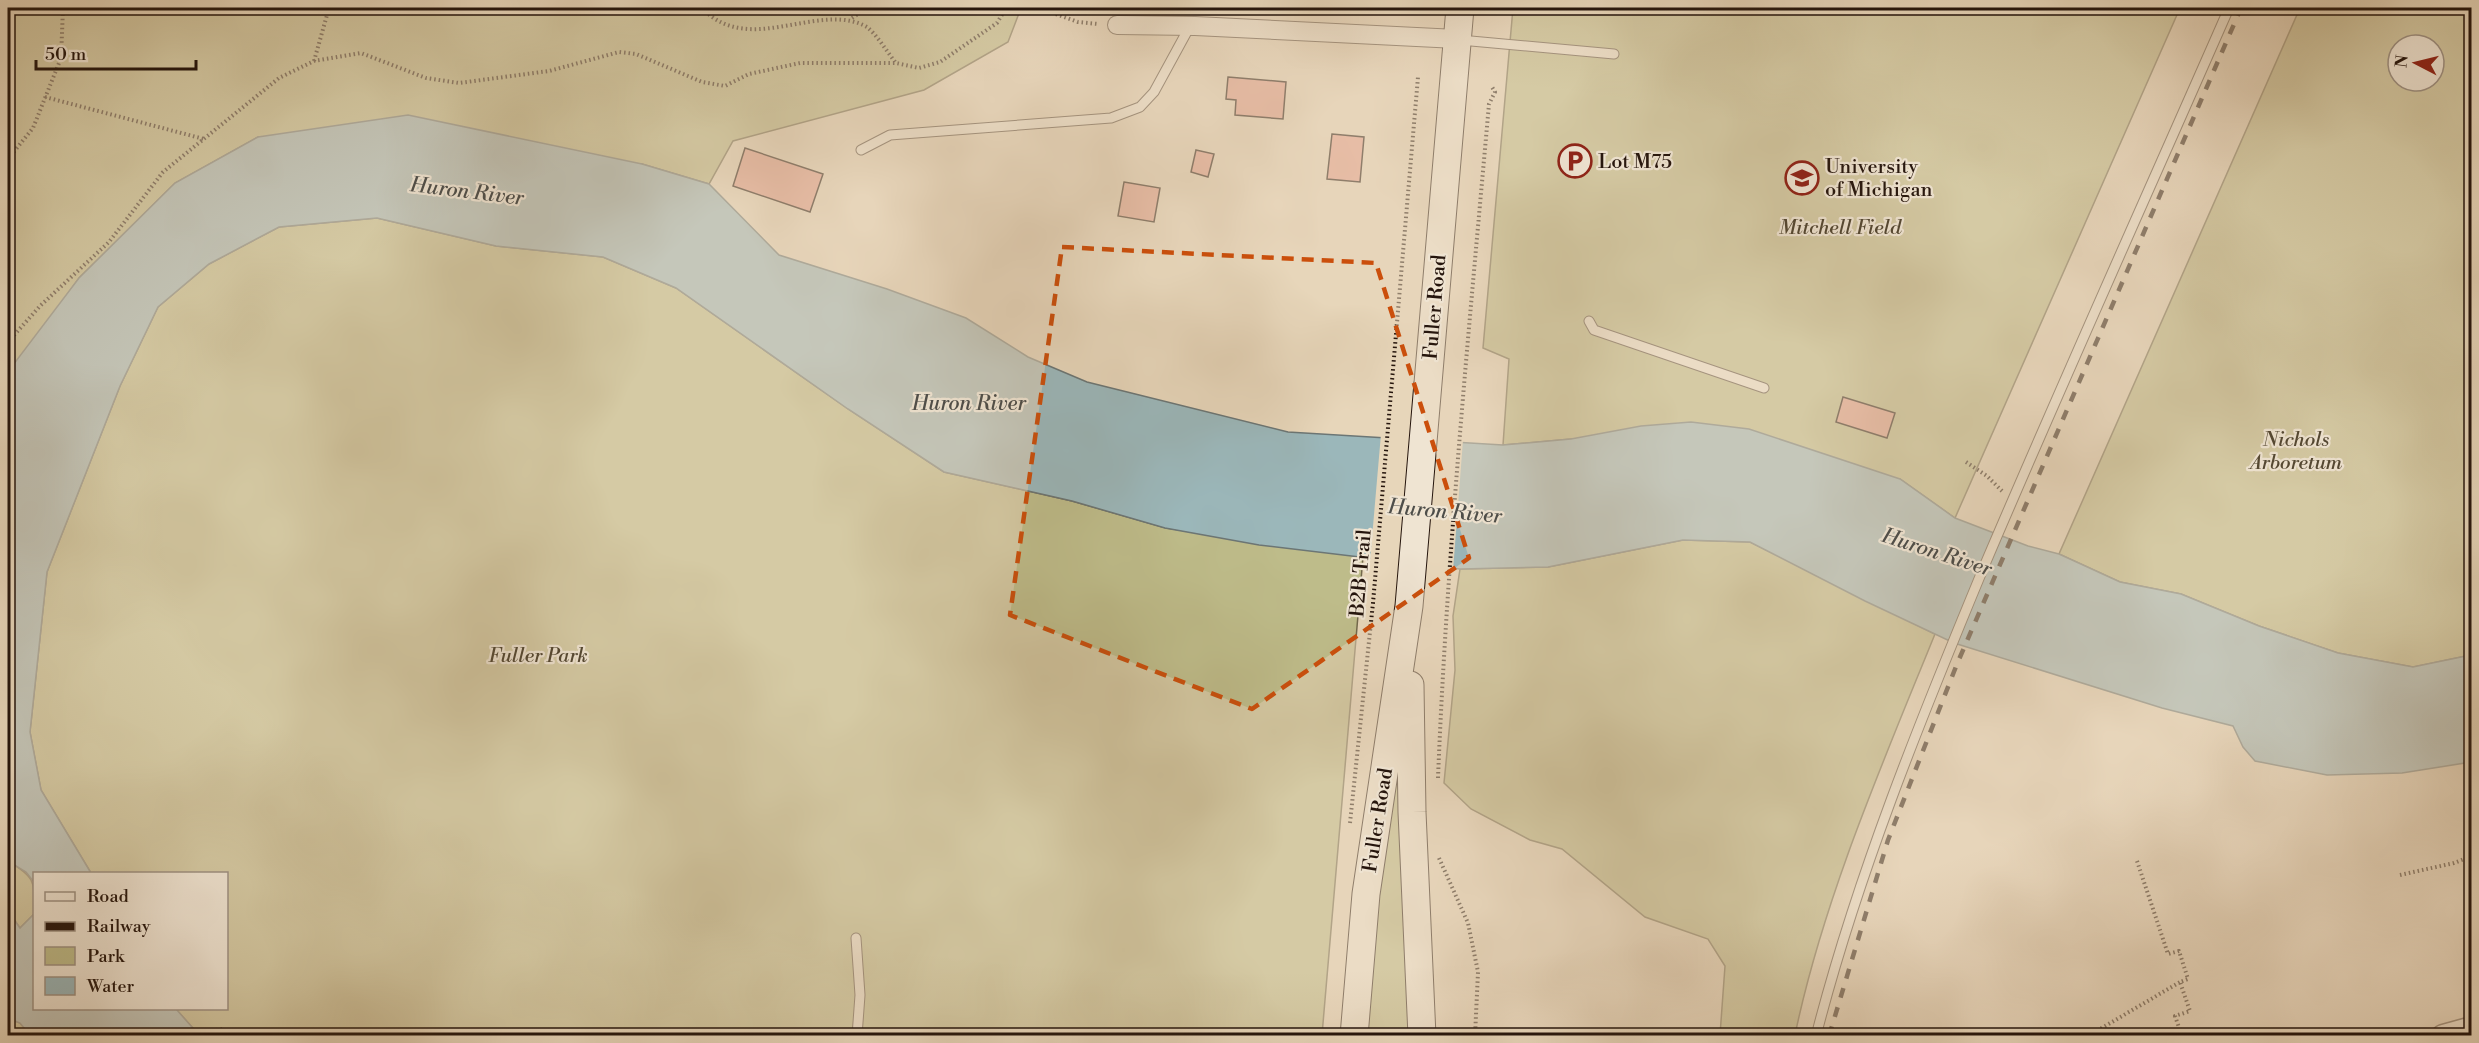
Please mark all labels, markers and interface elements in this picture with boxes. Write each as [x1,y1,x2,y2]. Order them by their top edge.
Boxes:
scale bar [36,33,196,71]
north arrow [2386,33,2446,93]
text: 50 m [45,43,87,66]
text: N [2391,53,2413,69]
parking icon: Lot M75 [1557,143,1593,179]
place label: Lot M75 [1598,150,1672,175]
place label: University of Michigan [1825,155,1932,203]
school or university icon: University of Michigan [1784,160,1820,196]
water label: Huron River [407,172,526,212]
park label: Mitchell Field [1779,216,1902,241]
street label: Fuller Road [1418,253,1453,361]
water label: Huron River [911,391,1027,417]
park label: Nichols Arboretum [2248,428,2343,476]
water label: Huron River [1386,494,1504,530]
water label: Huron River [1877,523,1996,583]
street label: B2B Trail [1345,528,1378,619]
park label: Fuller Park [488,644,588,669]
street label: Fuller Road [1358,766,1399,874]
legend [33,872,228,1010]
text: Road [87,885,130,908]
text: Railway [87,915,151,938]
text: Park [87,945,126,968]
text: Water [86,975,135,998]

